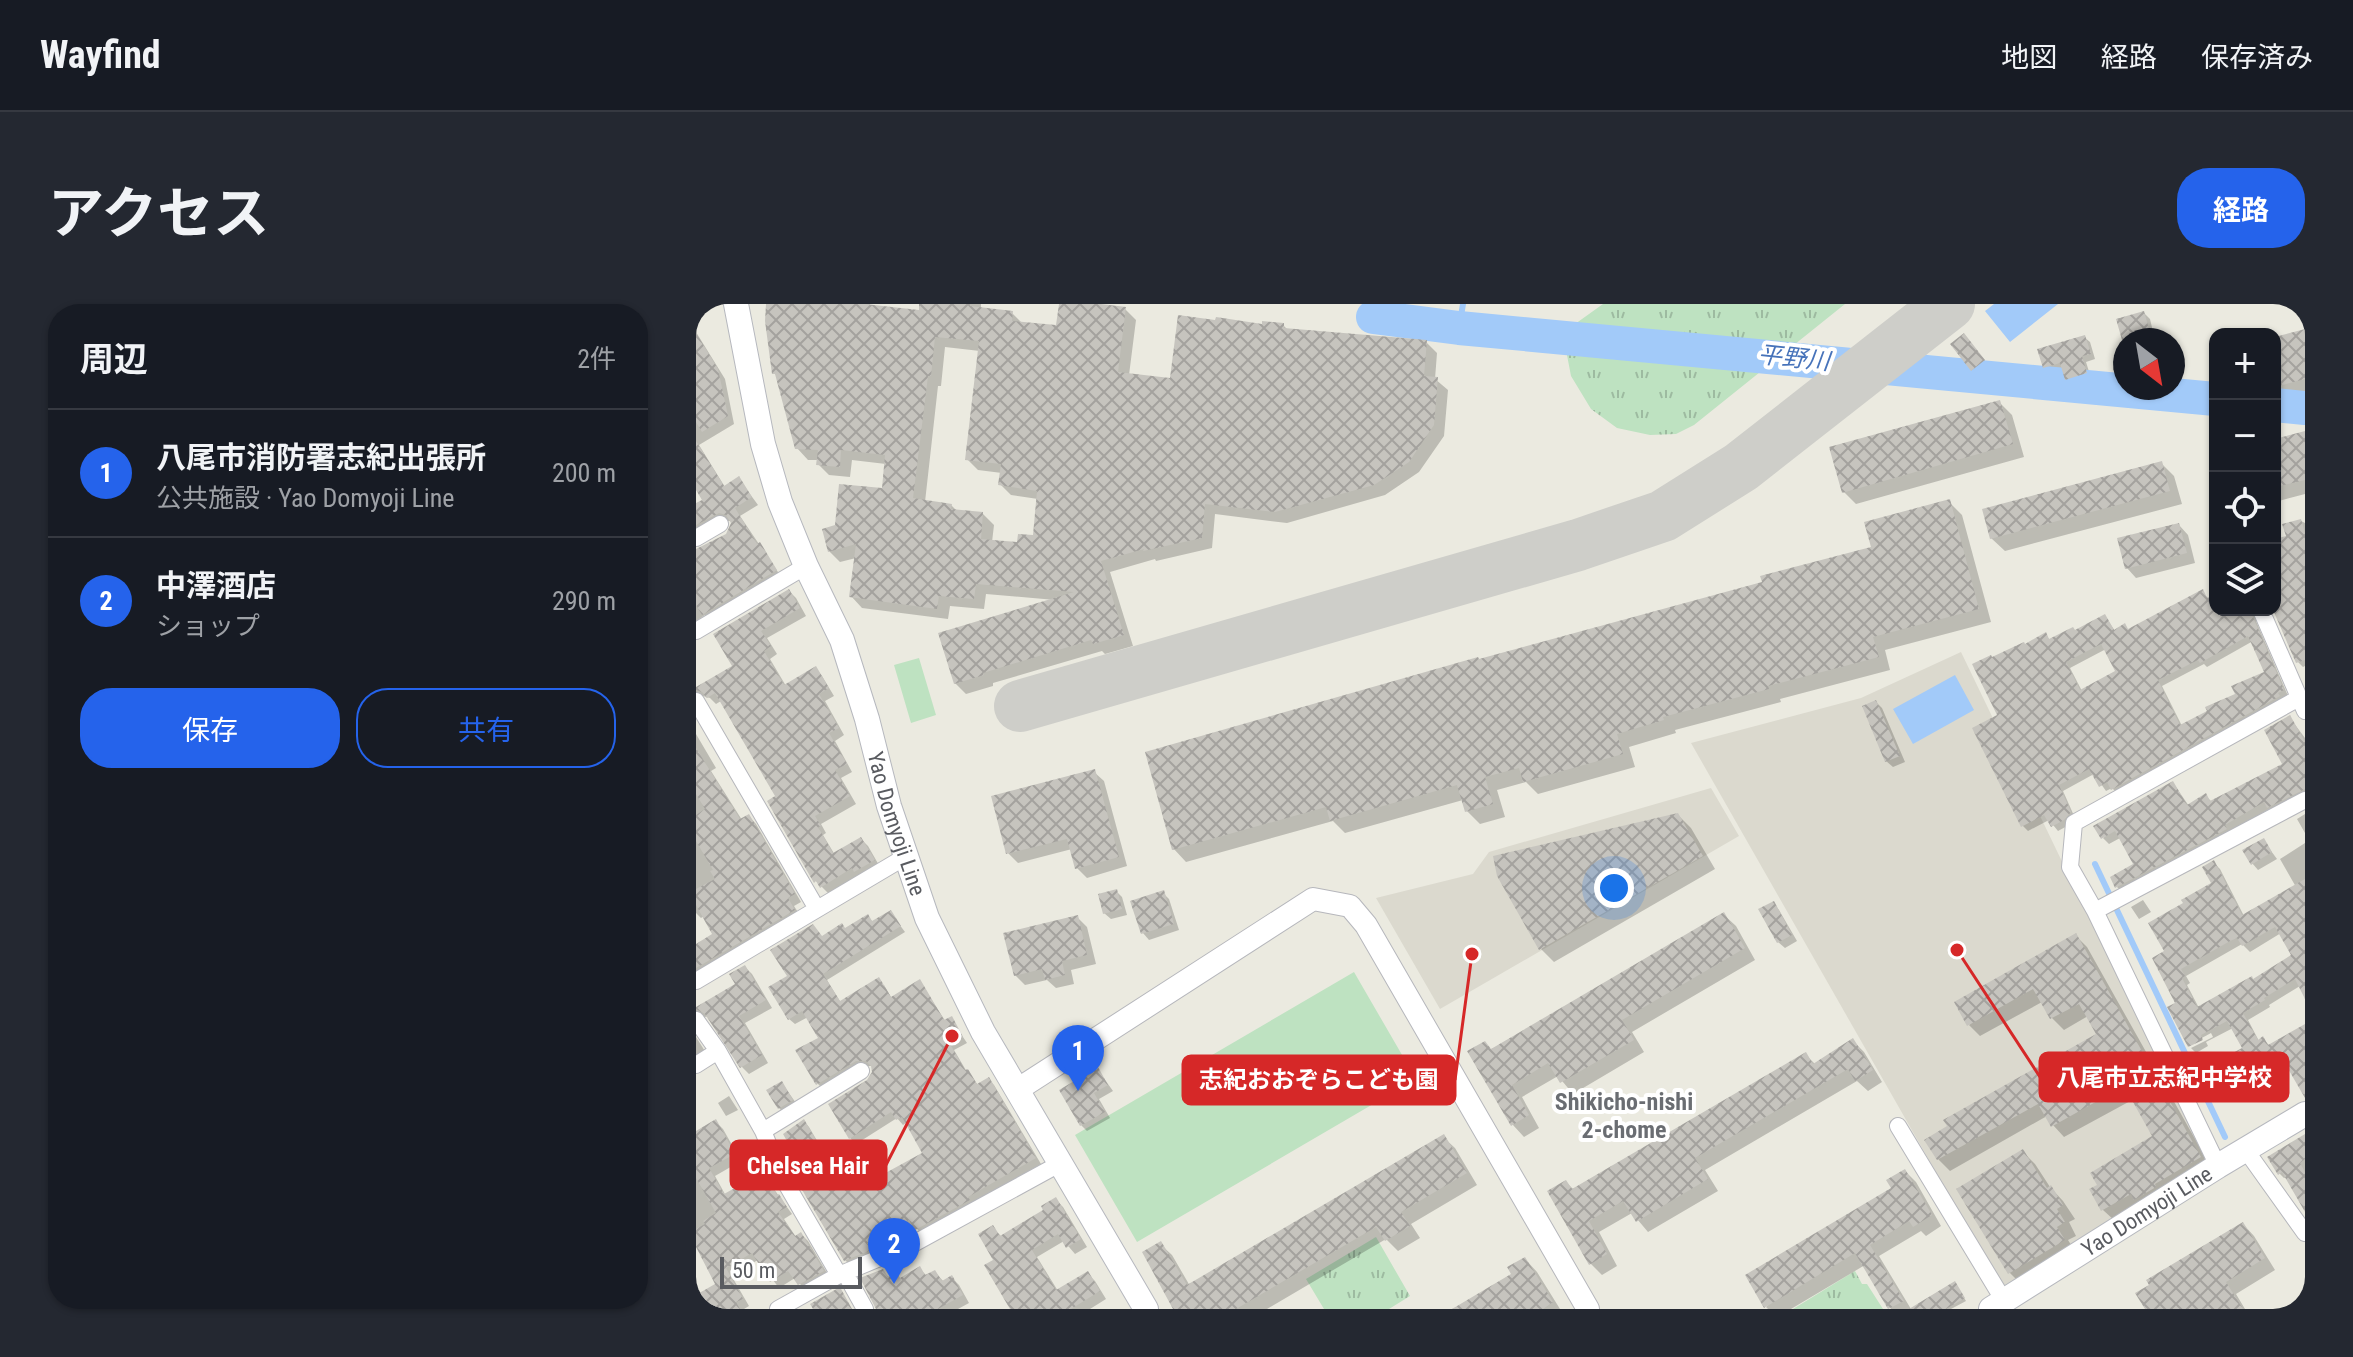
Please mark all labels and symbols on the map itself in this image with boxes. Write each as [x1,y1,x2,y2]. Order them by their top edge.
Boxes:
north arrow [2113,328,2185,400]
water label: 平野川 [1757,340,1834,376]
street label: Yao Domyoji Line [863,749,931,899]
your location [1594,868,1634,908]
pin: 1 [1052,1025,1104,1091]
callout: 八尾市立志紀中学校 [2040,1053,2288,1101]
callout: 志紀おおぞらこども園 [1183,1056,1455,1104]
text: 八尾市立志紀中学校 [2056,1064,2272,1092]
text: 志紀おおぞらこども園 [1199,1066,1439,1094]
district label: Shikicho-nishi 2-chome [1555,1088,1693,1144]
callout: Chelsea Hair [731,1141,886,1189]
text: Chelsea Hair [747,1152,869,1180]
street label: Yao Domyoji Line [2077,1161,2216,1261]
pin: 2 [868,1218,920,1284]
scale bar [720,1253,862,1289]

